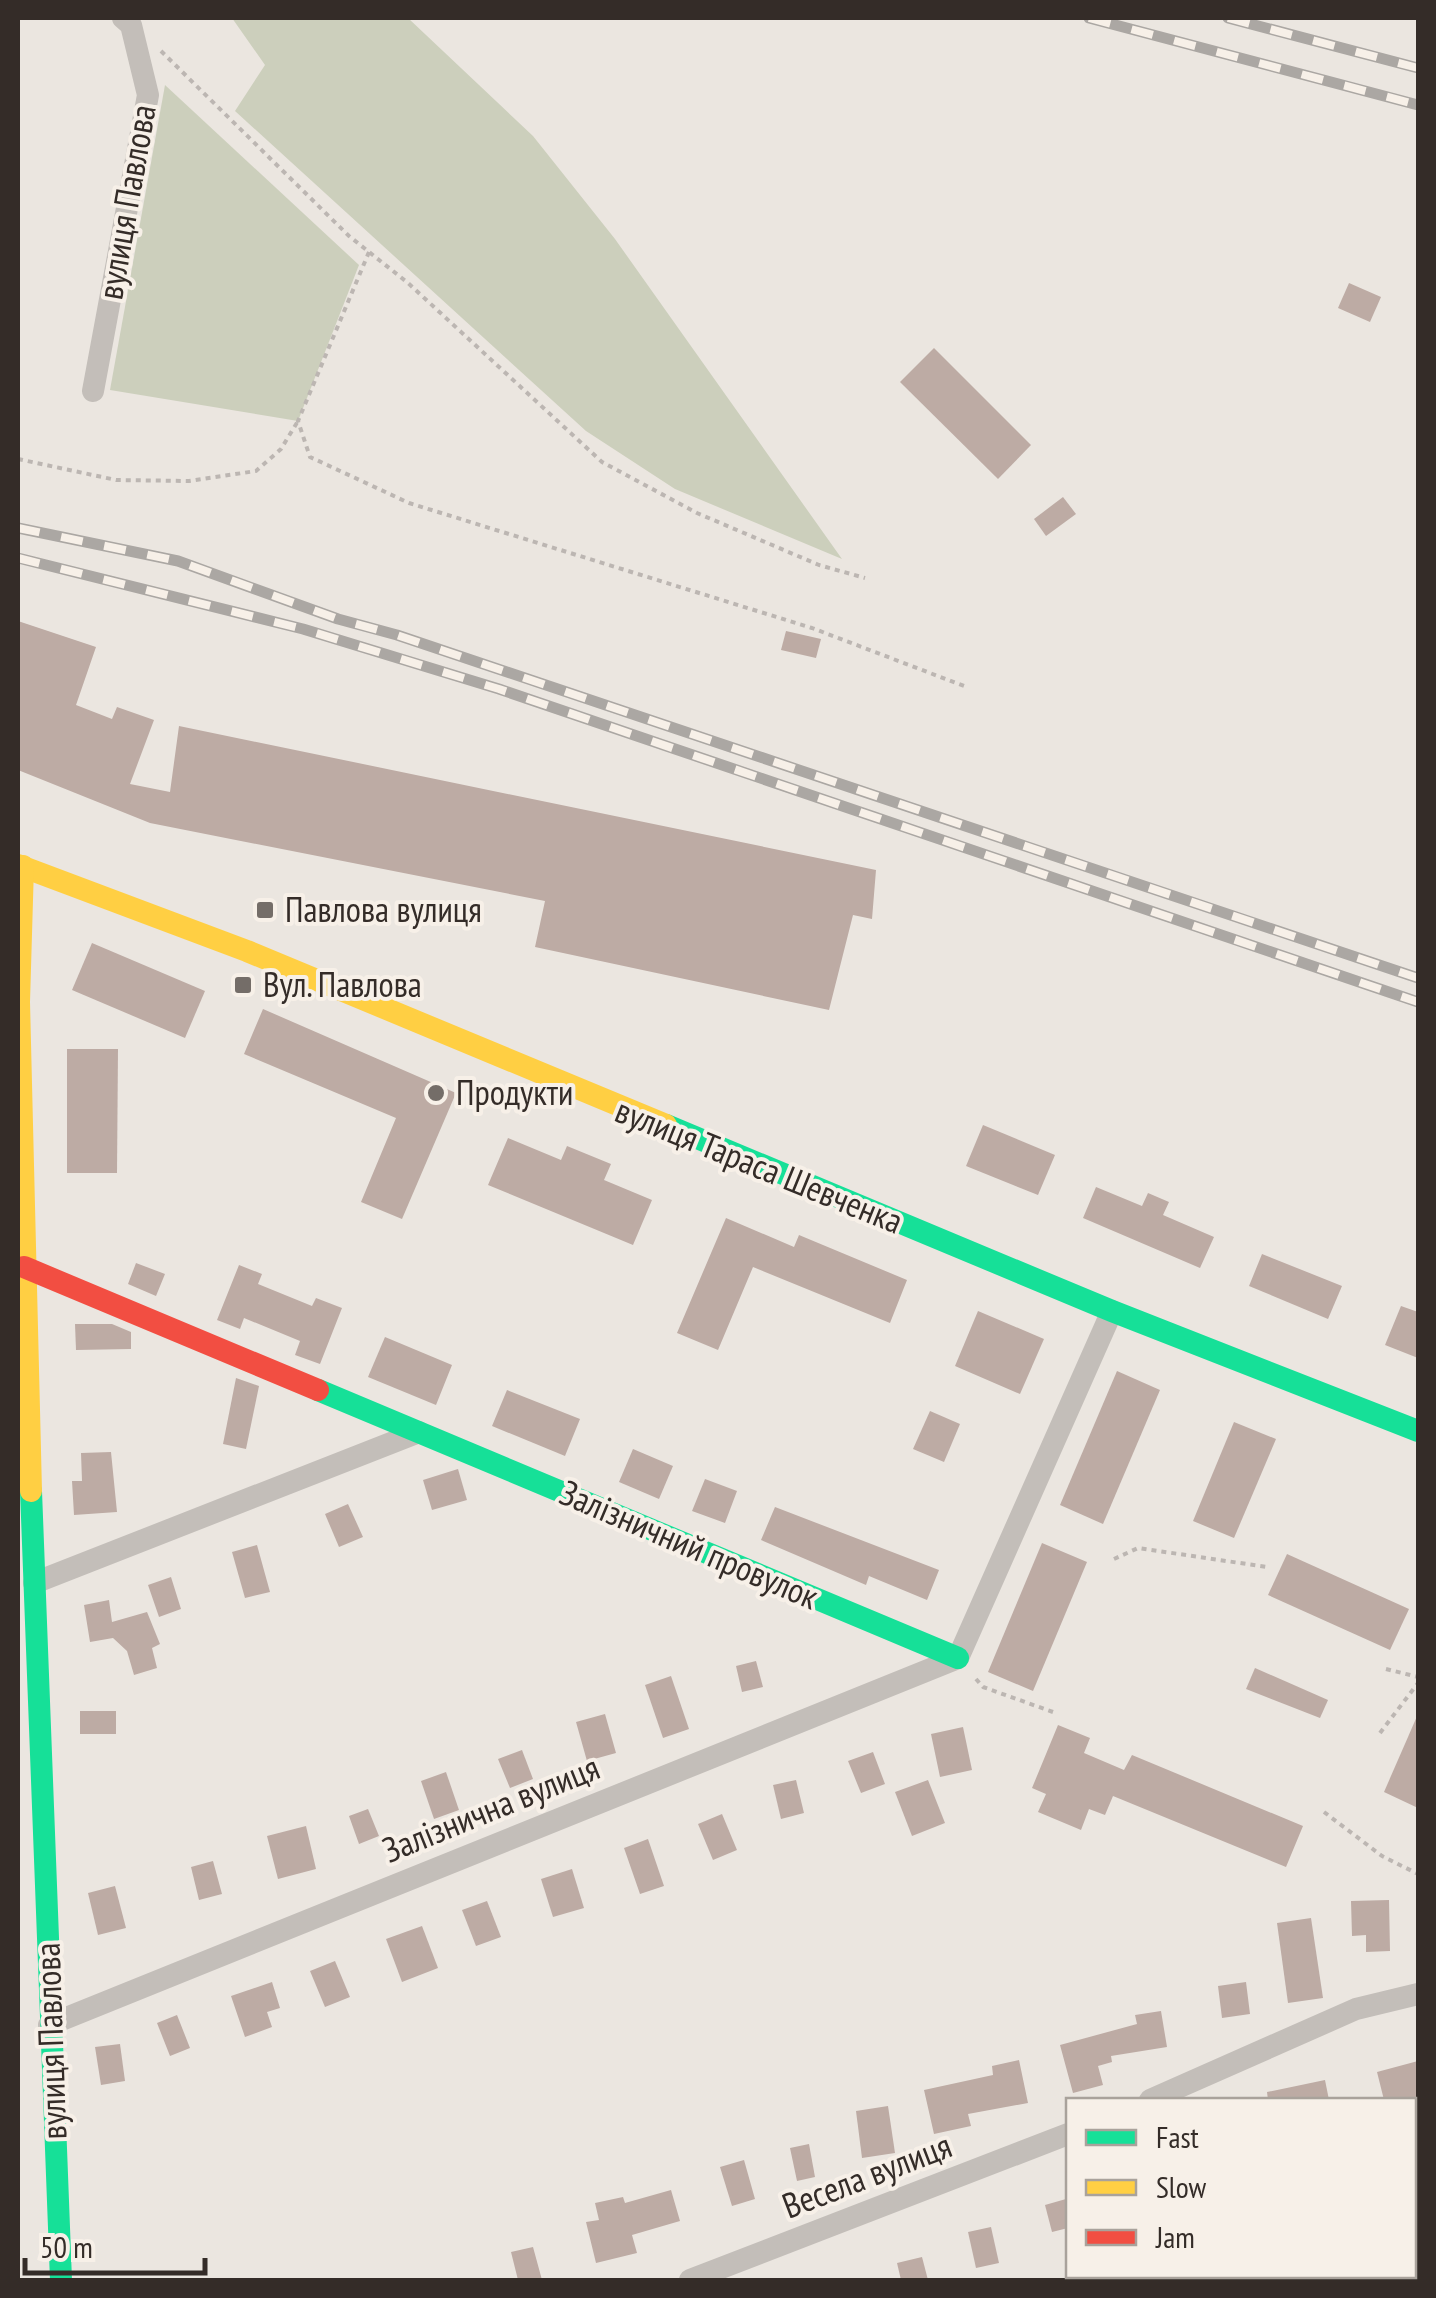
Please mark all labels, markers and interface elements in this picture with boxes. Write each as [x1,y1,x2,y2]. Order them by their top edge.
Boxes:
street label: вулиця Павлова [86,101,166,303]
place label: Павлова вулиця [285,886,482,932]
marker: Павлова вулиця [254,899,276,921]
place label: Вул. Павлова [263,961,422,1007]
marker: Вул. Павлова [232,974,254,996]
place label: Продукти [456,1069,573,1115]
marker: Продукти [425,1082,447,1104]
street label: вулиця Тараса Шевченка [609,1087,910,1244]
street label: Залізничний провулок [553,1469,826,1619]
street label: Залізнична вулиця [375,1744,606,1872]
street label: вулиця Павлова [24,1942,76,2140]
legend [1066,2098,1416,2278]
text: Fast [1156,2117,1200,2156]
street label: Весела вулиця [776,2122,958,2228]
text: Slow [1156,2167,1207,2206]
scale bar [25,2213,205,2275]
text: Jam [1155,2217,1195,2256]
text: 50 m [40,2227,93,2266]

